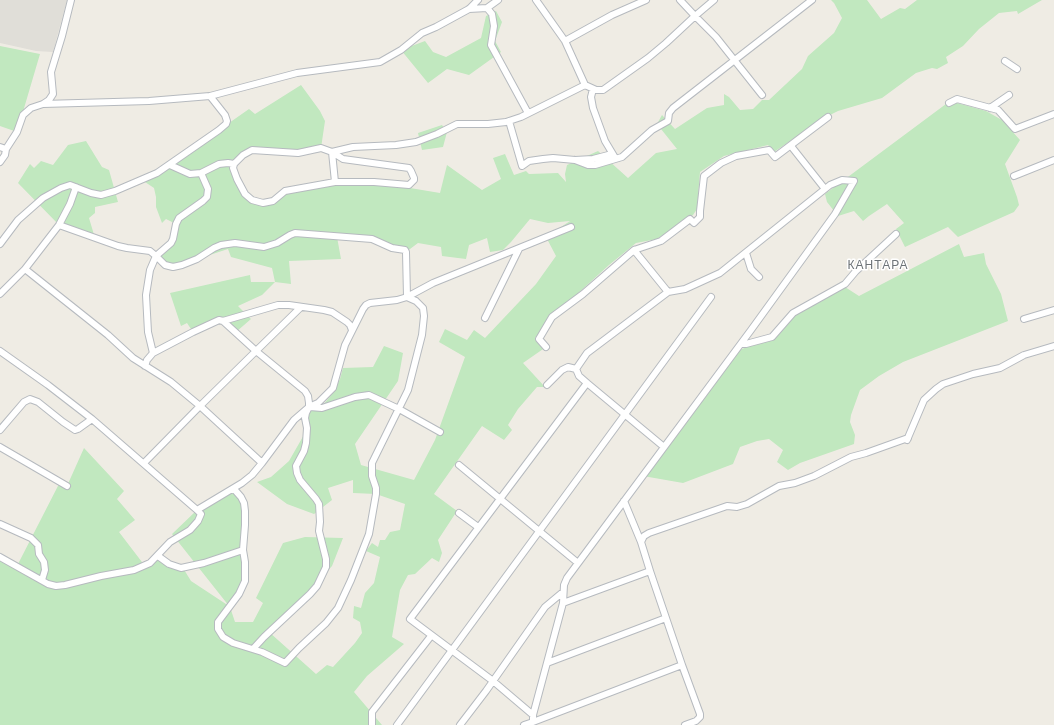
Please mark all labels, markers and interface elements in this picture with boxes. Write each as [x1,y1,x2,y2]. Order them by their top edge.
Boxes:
district label: КАНТАРА [848,259,908,273]

